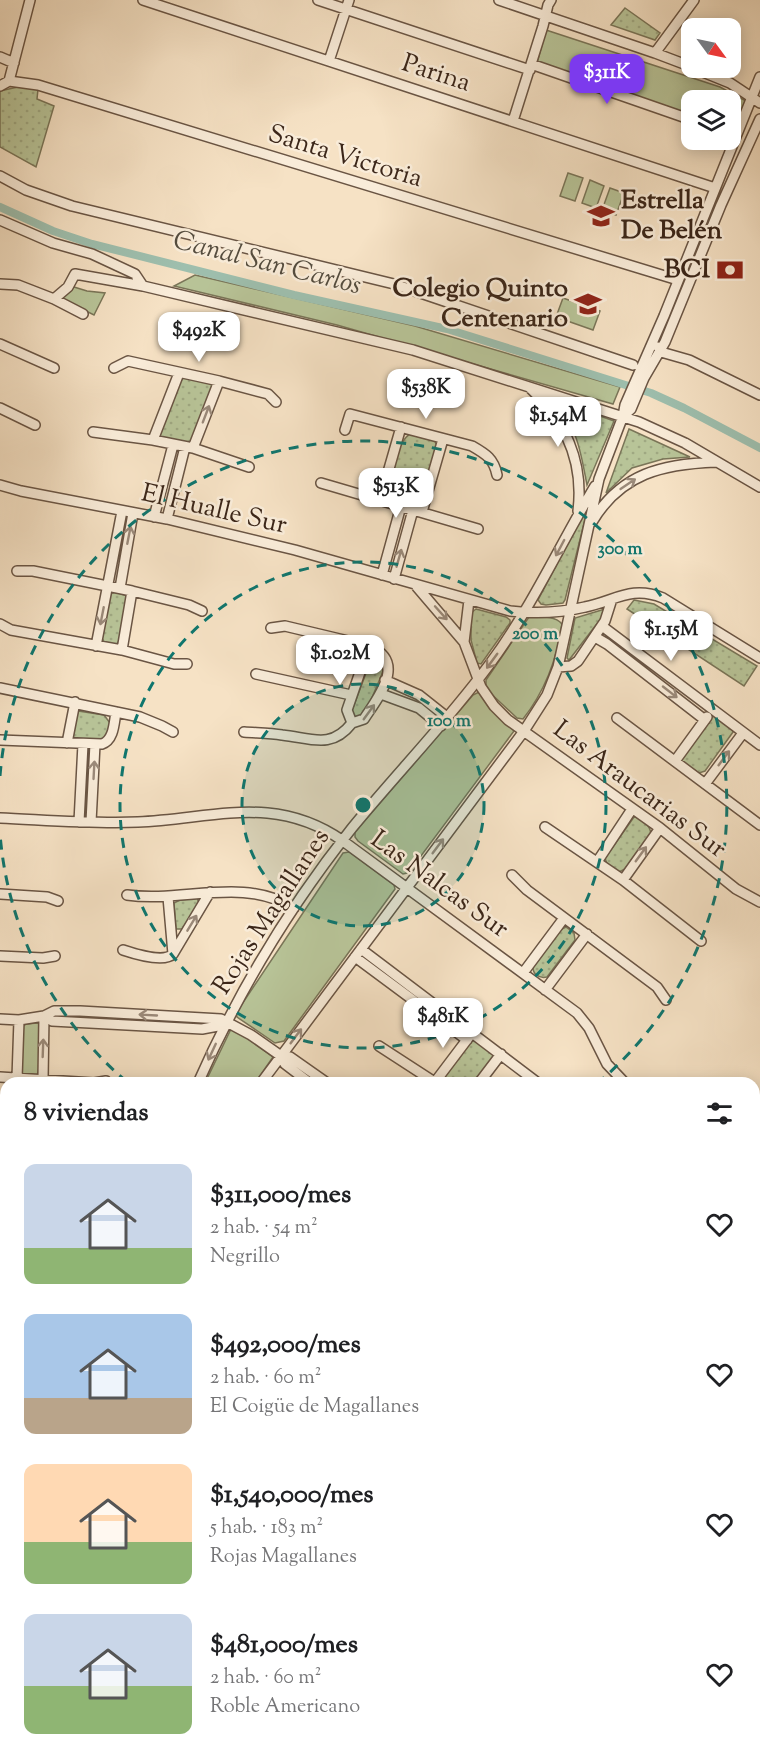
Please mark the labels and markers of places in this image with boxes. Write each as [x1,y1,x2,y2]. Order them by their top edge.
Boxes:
pin: $311K [565,54,649,105]
place label: Estrella De Belén [621,183,723,250]
school or university icon: Estrella De Belén [586,201,616,231]
place label: BCI [664,252,710,289]
bank icon: BCI [715,255,745,285]
place label: Colegio Quinto Centenario [392,271,568,338]
school or university icon: Colegio Quinto Centenario [573,289,603,319]
pin: $492K [157,312,241,363]
pin: $538K [384,369,468,420]
pin: $1.54M [509,397,607,448]
pin: $513K [354,468,438,519]
pin: $1.15M [622,611,720,662]
pin: $1.02M [291,635,389,686]
centre of rings [353,795,373,815]
pin: $481K [401,998,485,1049]

